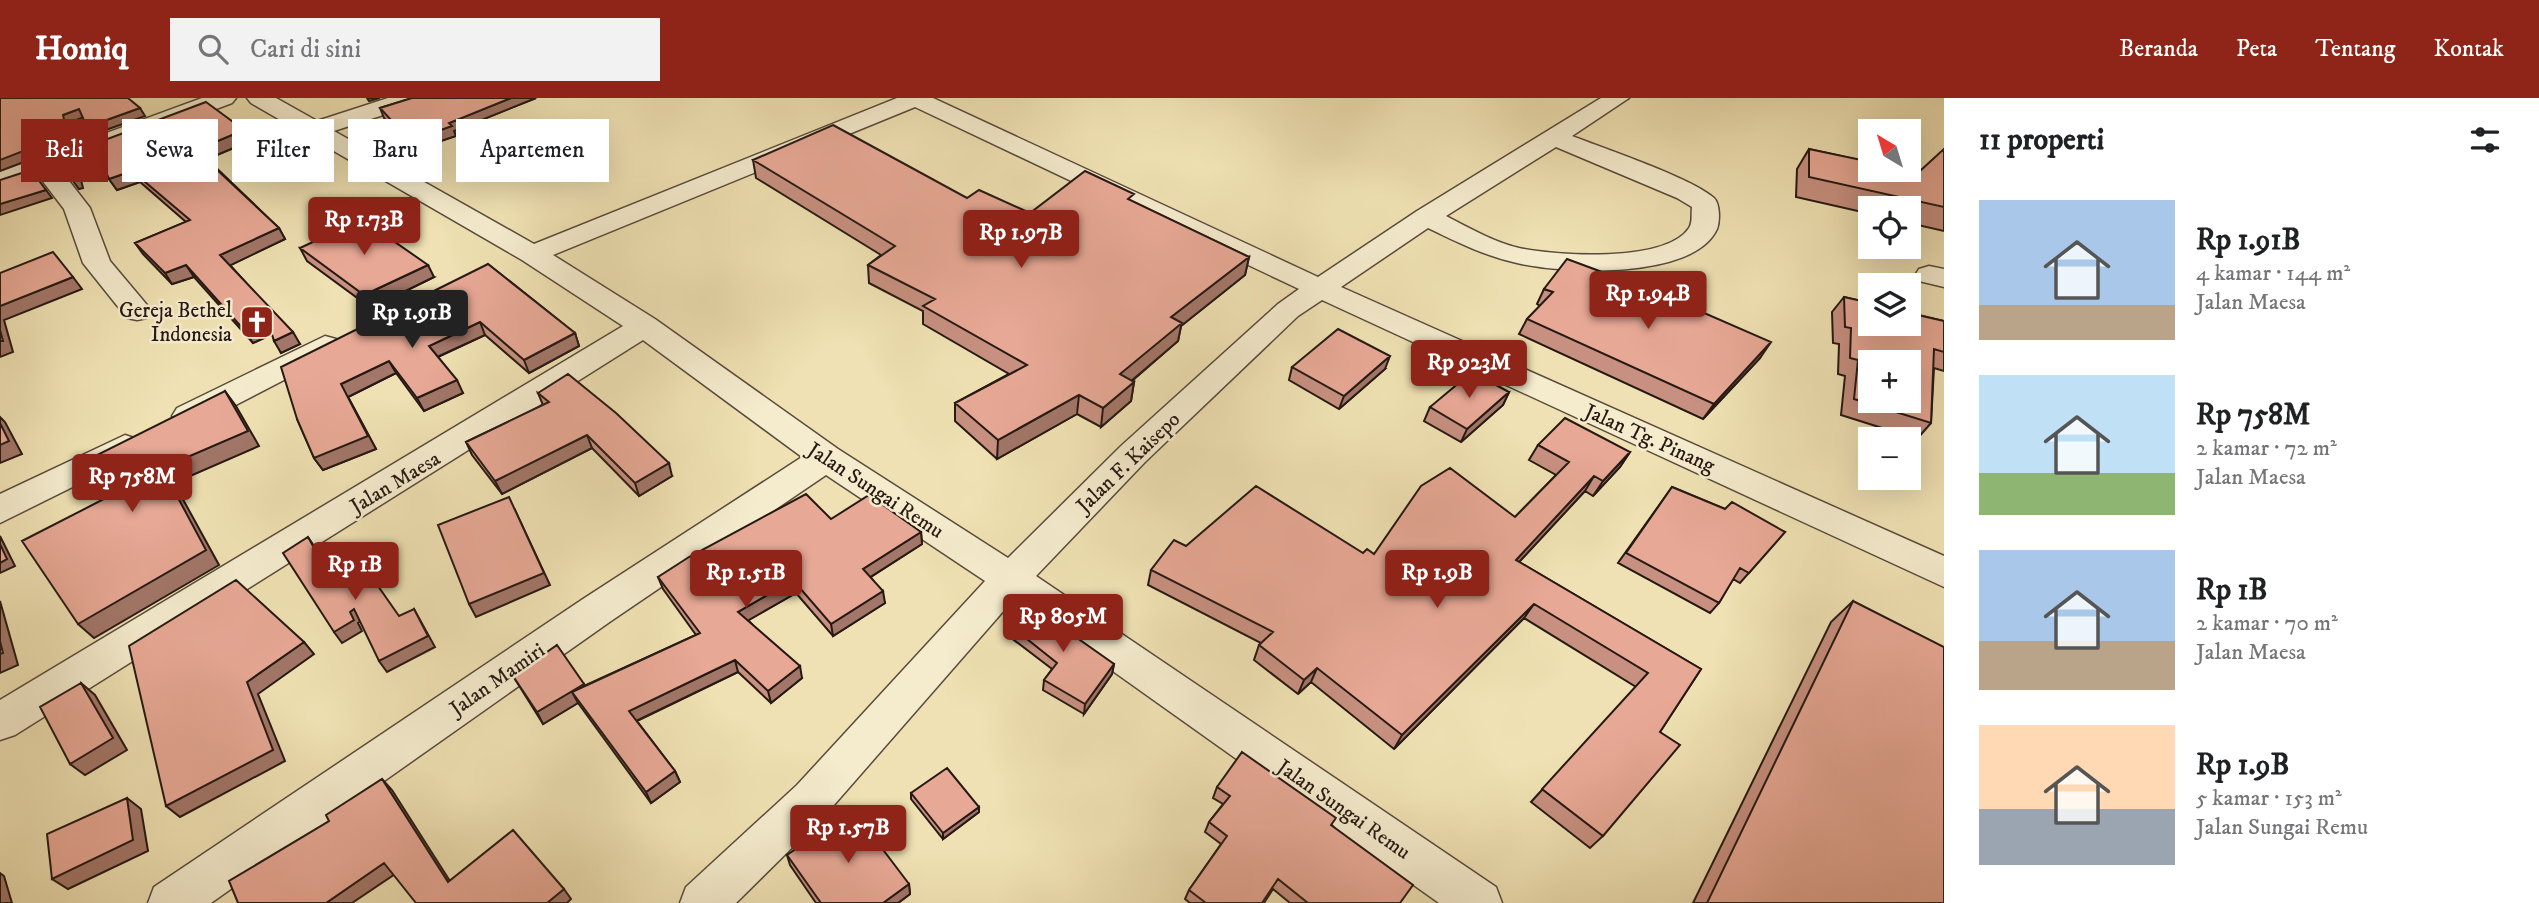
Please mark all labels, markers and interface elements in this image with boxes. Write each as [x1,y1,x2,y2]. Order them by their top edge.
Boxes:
search box [170,18,660,81]
text: Homiq [35,29,128,70]
icon: search [194,30,232,68]
text: Cari di sini [250,33,361,66]
text: Beranda [2119,34,2198,64]
text: Peta [2236,34,2277,64]
text: Tentang [2315,34,2396,64]
text: Kontak [2434,34,2504,64]
chip: Beli [21,119,108,182]
chip: Sewa [122,119,218,182]
chip: Filter [232,119,334,182]
chip: Baru [348,119,442,182]
chip: Apartemen [456,119,609,182]
north arrow [1858,119,1922,182]
map controls [1858,119,1921,490]
icon: filters [2466,121,2504,159]
text: 11 properti [1979,122,2104,159]
button: locate [1858,196,1921,259]
pin: Rp 1.73B [292,198,436,257]
text: Rp 1.73B [324,205,404,234]
pin: Rp 1.97B [949,211,1093,270]
text: Rp 1.97B [979,218,1063,247]
text: Rp 1.91B [2196,222,2300,259]
icon: home [2035,228,2119,312]
text: 4 kamar · 144 m² [2196,259,2350,288]
pin: Rp 1.94B [1576,272,1720,331]
button: layers [1858,273,1921,336]
text: Rp 1.94B [1606,279,1690,308]
text: Jalan Maesa [2196,288,2306,317]
pin: Rp 1.91B [340,290,484,350]
place label: Gereja Bethel Indonesia [119,298,233,348]
text: Rp 1.91B [372,298,452,327]
church icon: Gereja Bethel Indonesia [238,303,276,341]
pin: Rp 923M [1404,341,1534,400]
text: Rp 923M [1427,348,1511,377]
button: + [1858,350,1921,413]
text: Rp 758M [2196,397,2310,434]
street label: Jalan Tg. Pinang [1578,398,1720,480]
icon: home [2035,403,2119,487]
street label: Jalan F. Kaisepo [1070,407,1186,520]
button: − [1858,427,1921,490]
text: 2 kamar · 72 m² [2196,434,2337,463]
street label: Jalan Sungai Remu [801,436,948,545]
street label: Jalan Maesa [344,446,445,521]
pin: Rp 758M [67,454,197,514]
text: Rp 758M [88,462,176,491]
text: Jalan Maesa [2196,463,2306,492]
pin: Rp 1B [306,542,404,602]
text: Rp 1B [328,550,382,579]
pin: Rp 1.51B [674,550,818,610]
pin: Rp 1.9B [1372,550,1502,610]
text: Rp 1.51B [706,558,786,587]
text: Rp 1.9B [1401,558,1473,587]
text: Rp 1B [2196,572,2267,609]
icon: home [2035,578,2119,662]
pin: Rp 805M [998,594,1128,654]
text: Rp 805M [1019,602,1107,631]
text: 2 kamar · 70 m² [2196,609,2338,638]
street label: Jalan Mamiri [443,638,550,723]
text: Jalan Maesa [2196,638,2306,667]
text: Rp 1.9B [2196,747,2290,784]
street label: Jalan Sungai Remu [1270,753,1415,866]
icon: home [2035,753,2119,837]
text: 5 kamar · 153 m² [2196,784,2342,813]
pin: Rp 1.57B [776,806,920,865]
text: Rp 1.57B [806,813,890,842]
text: Jalan Sungai Remu [2196,813,2368,842]

